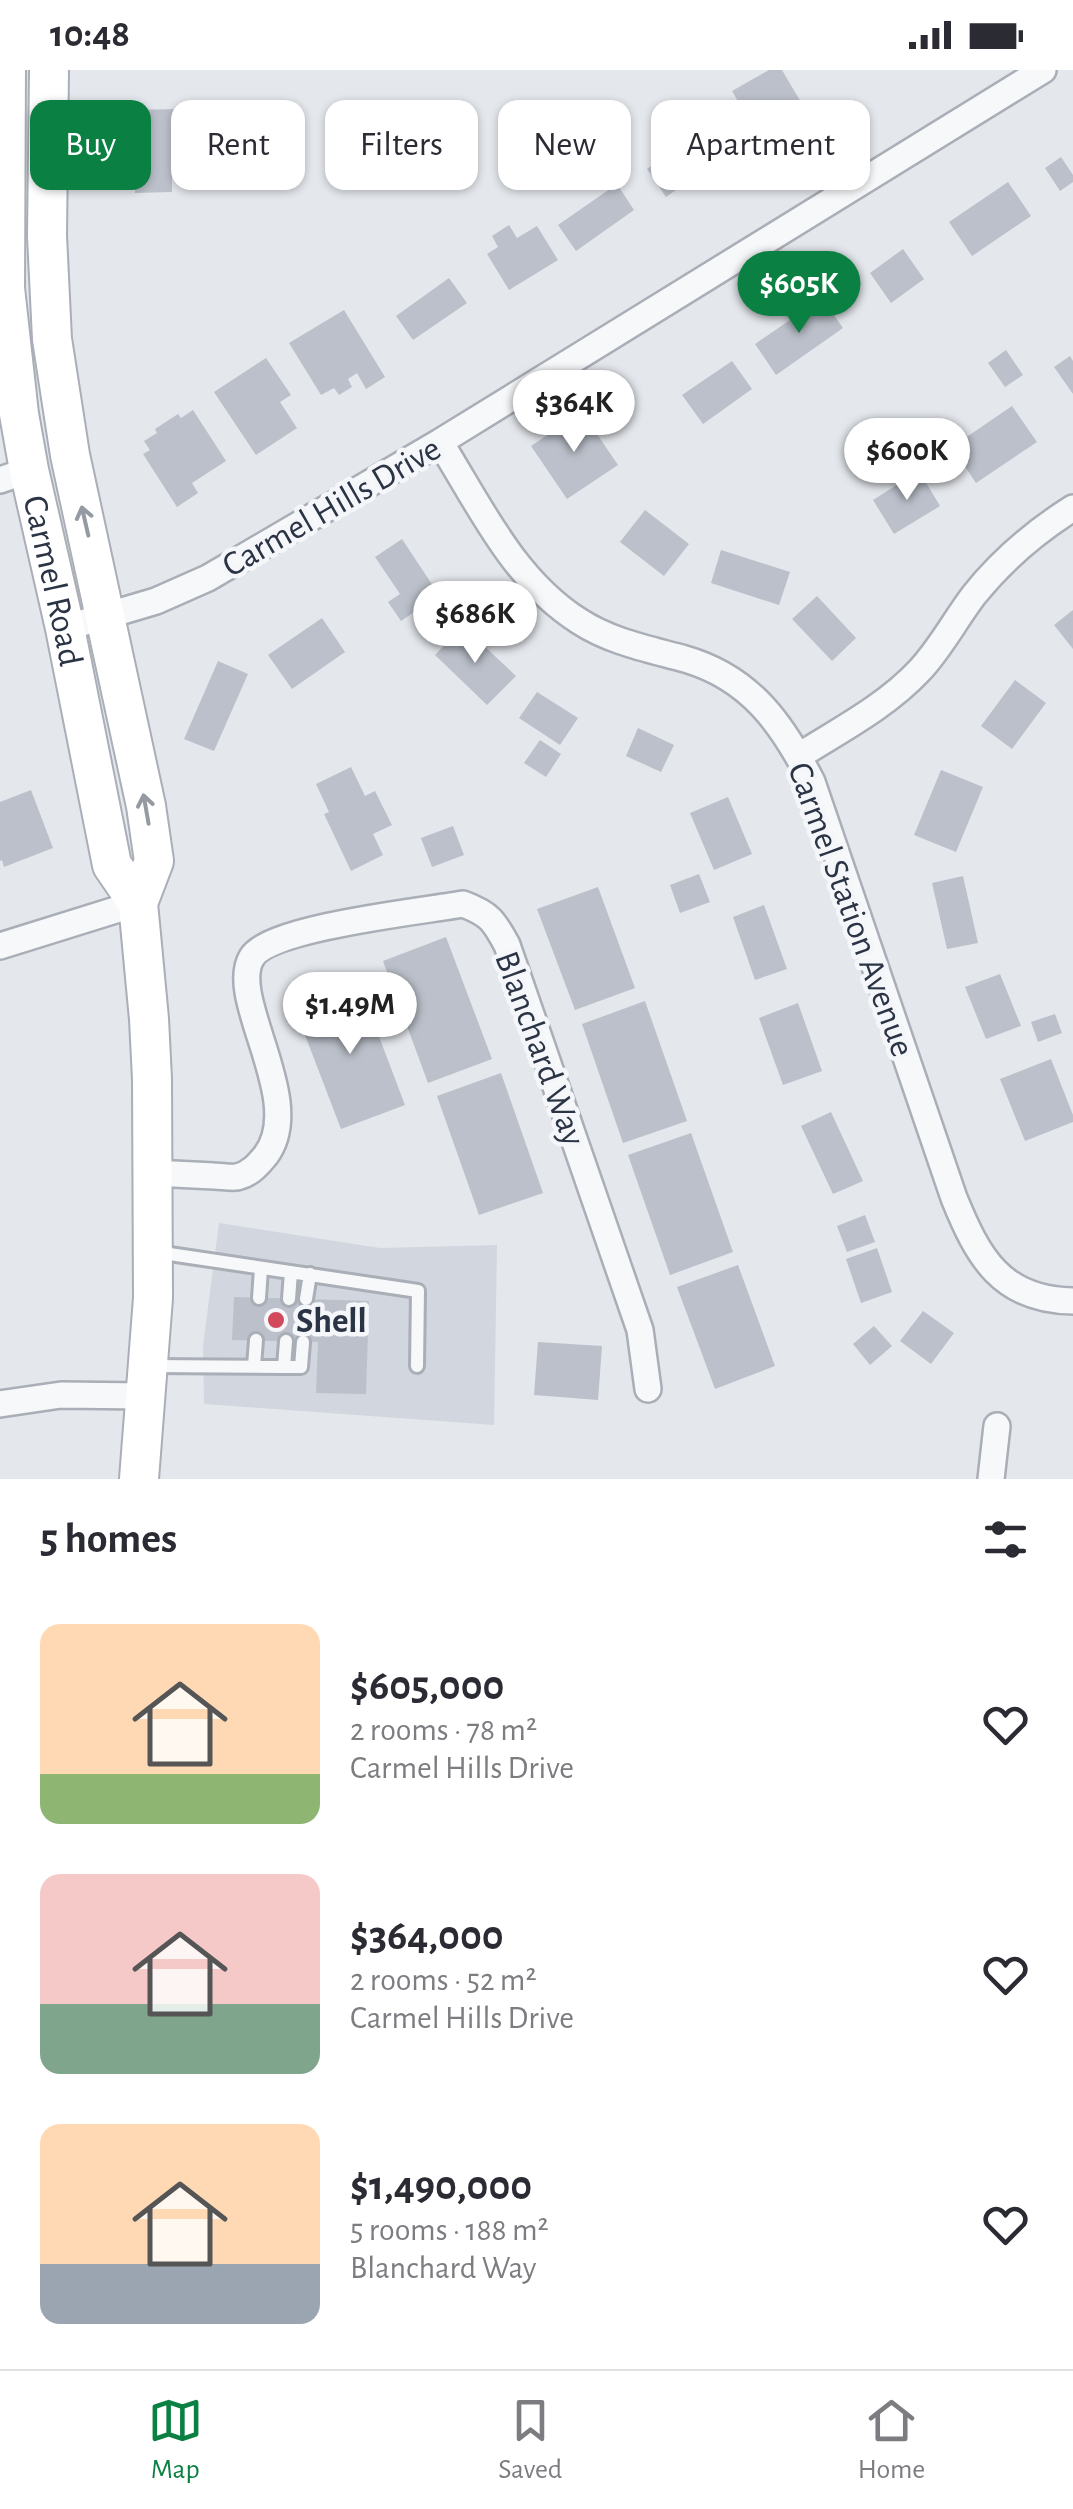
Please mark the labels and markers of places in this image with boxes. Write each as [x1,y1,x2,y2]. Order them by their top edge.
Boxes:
pin: $605K [729,251,869,336]
pin: $364K [504,370,644,455]
pin: $600K [837,418,977,503]
pin: $686K [405,581,545,666]
pin: $1.49M [269,972,431,1057]
place label: Shell [296,1304,367,1339]
marker: Shell [265,1309,287,1331]

